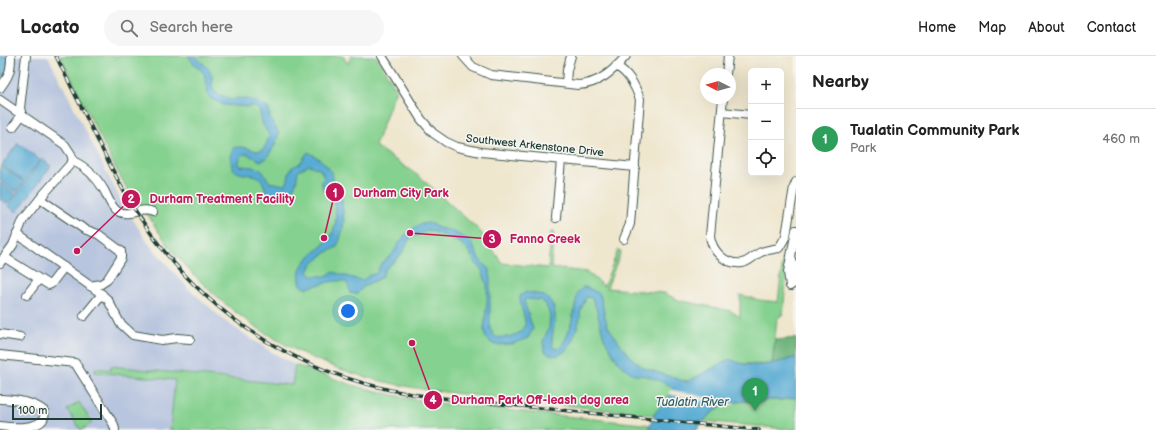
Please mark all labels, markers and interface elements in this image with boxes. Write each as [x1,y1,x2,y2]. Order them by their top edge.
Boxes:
search box [104,10,384,46]
text: Locato [20,16,80,39]
icon: search [118,17,140,39]
text: Search here [150,18,233,37]
text: Home [918,19,956,36]
text: Map [978,19,1006,36]
text: About [1028,19,1065,36]
text: Contact [1087,19,1136,36]
north arrow [700,68,736,104]
map controls [748,68,784,176]
button: + [748,68,784,104]
text: Nearby [812,72,869,92]
button: − [748,104,784,140]
text: Tualatin Community Park [850,121,1019,140]
text: 1 [822,131,828,147]
text: 460 m [1102,131,1140,147]
street label: Southwest Arkenstone Drive [465,132,605,159]
button: locate [748,140,784,176]
text: Park [850,140,876,156]
callout: Durham City Park [325,180,457,204]
text: 1 [332,186,338,201]
text: Durham City Park [353,186,449,201]
callout: Durham Treatment Facility [121,187,302,211]
text: 2 [127,192,135,207]
text: Durham Treatment Facility [150,192,295,207]
callout: Fanno Creek [482,227,588,251]
text: 3 [488,232,496,247]
text: Fanno Creek [510,232,581,247]
your location [338,301,358,321]
pin: 1 [742,378,768,411]
callout: Durham Park Off-leash dog area [423,388,637,412]
text: 4 [429,393,437,408]
text: Durham Park Off-leash dog area [451,393,629,408]
water label: Tualatin River [655,395,730,410]
scale bar [12,402,102,421]
text: 100 m [18,404,47,417]

